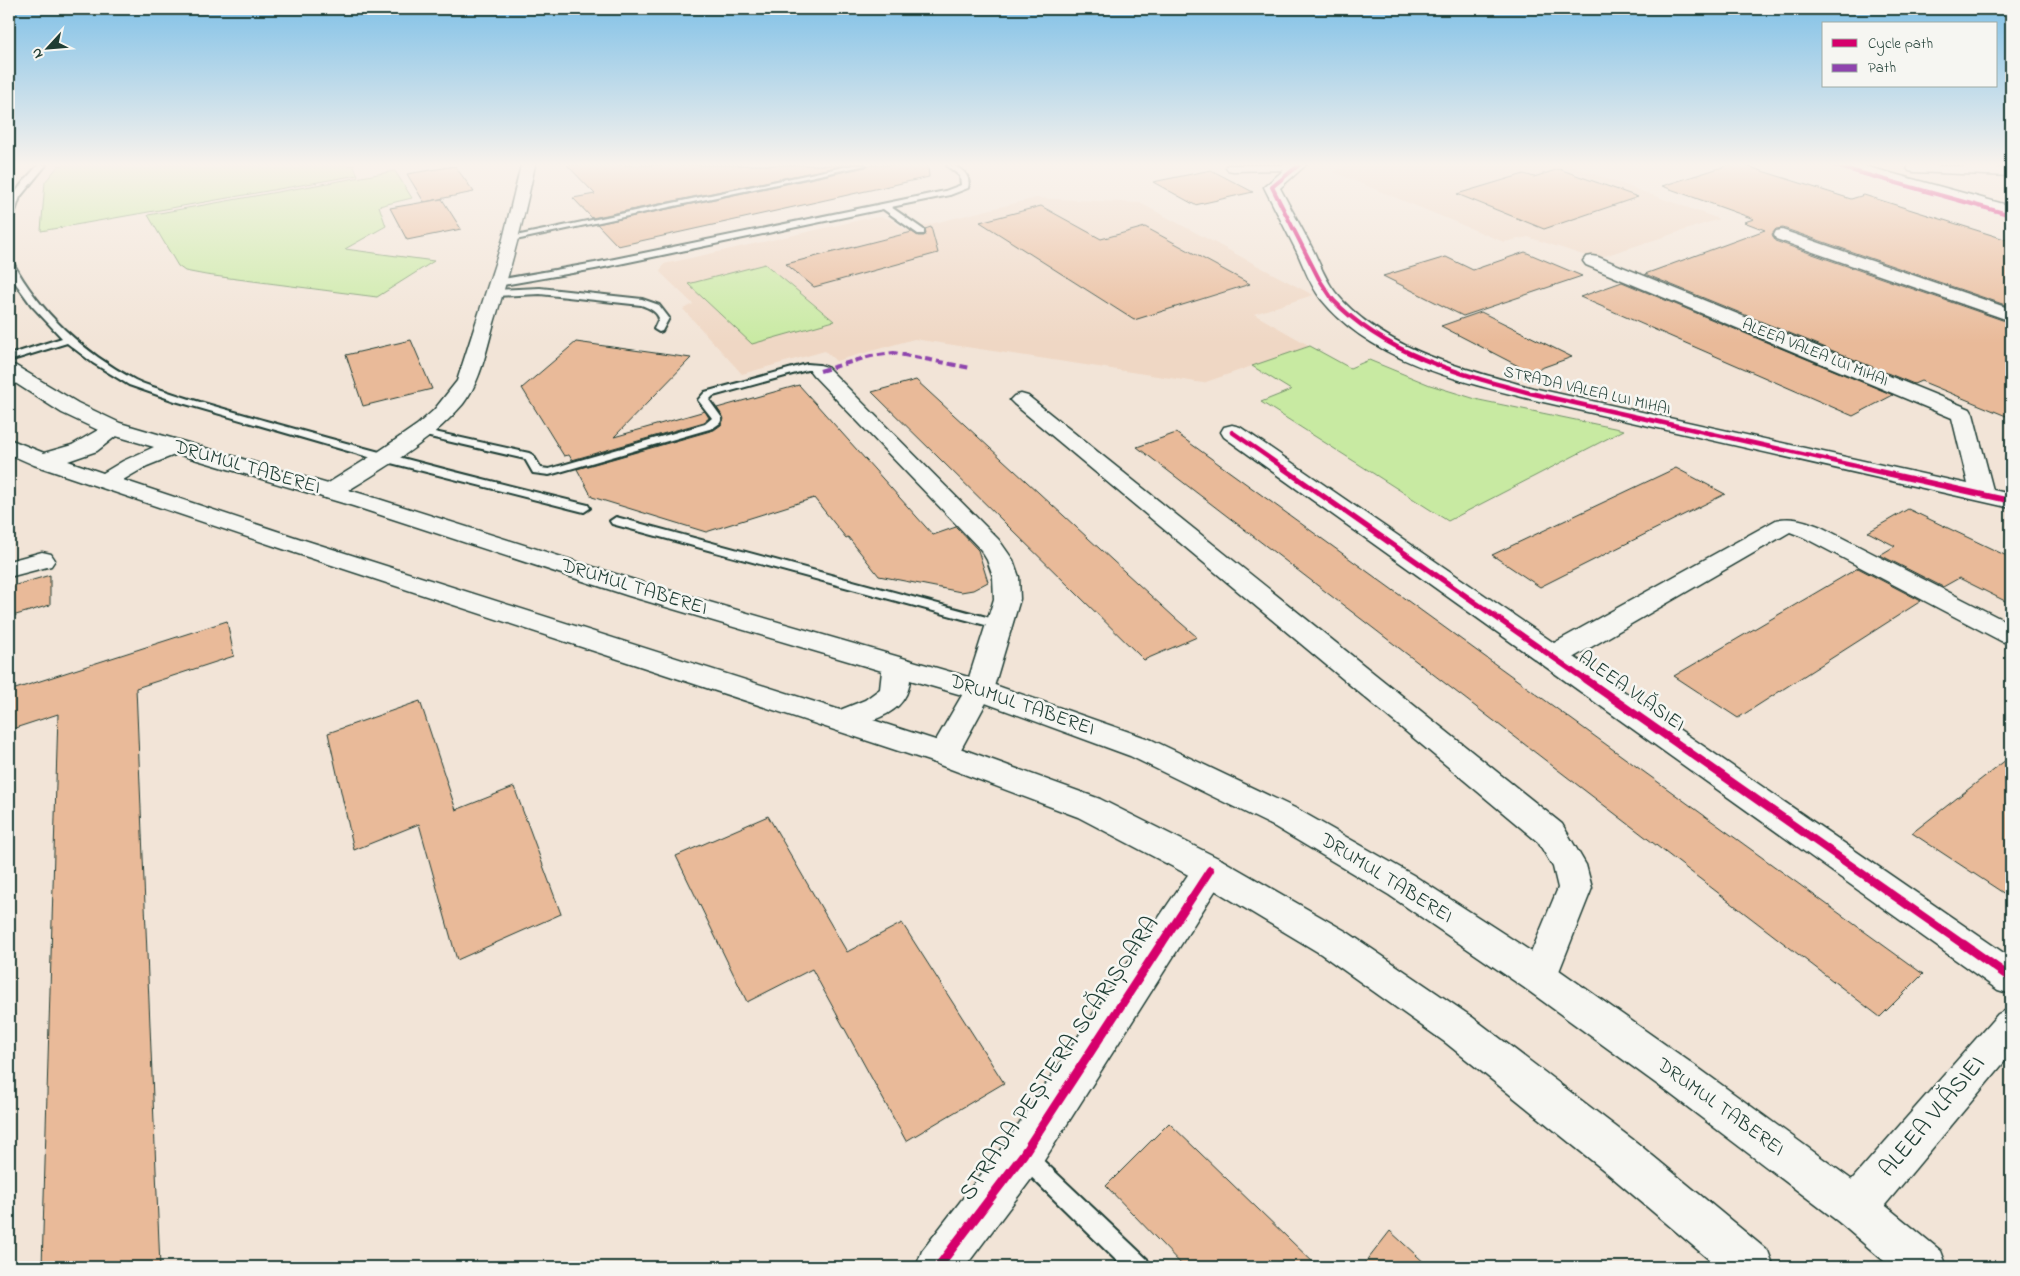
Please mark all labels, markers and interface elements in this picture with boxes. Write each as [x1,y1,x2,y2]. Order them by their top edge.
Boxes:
north arrow [22,22,72,72]
legend [1822,22,1998,88]
text: Cycle path [1868,33,1933,56]
text: N [26,44,49,62]
text: Path [1868,57,1896,79]
street label: ALEEA VALEA LUI MIHAI [1738,313,1892,393]
street label: STRADA VALEA LUI MIHAI [1501,360,1673,422]
street label: DRUMUL TABEREI [169,433,324,503]
street label: DRUMUL TABEREI [556,552,711,624]
street label: ALEEA VLĂSIEI [1572,644,1690,740]
street label: DRUMUL TABEREI [945,667,1098,744]
street label: DRUMUL TABEREI [1313,826,1458,931]
street label: STRADA PEȘTERA SCĂRIȘOARA [951,910,1169,1208]
street label: ALEEA VLĂSIEI [1871,1048,1995,1186]
street label: DRUMUL TABEREI [1649,1051,1790,1164]

